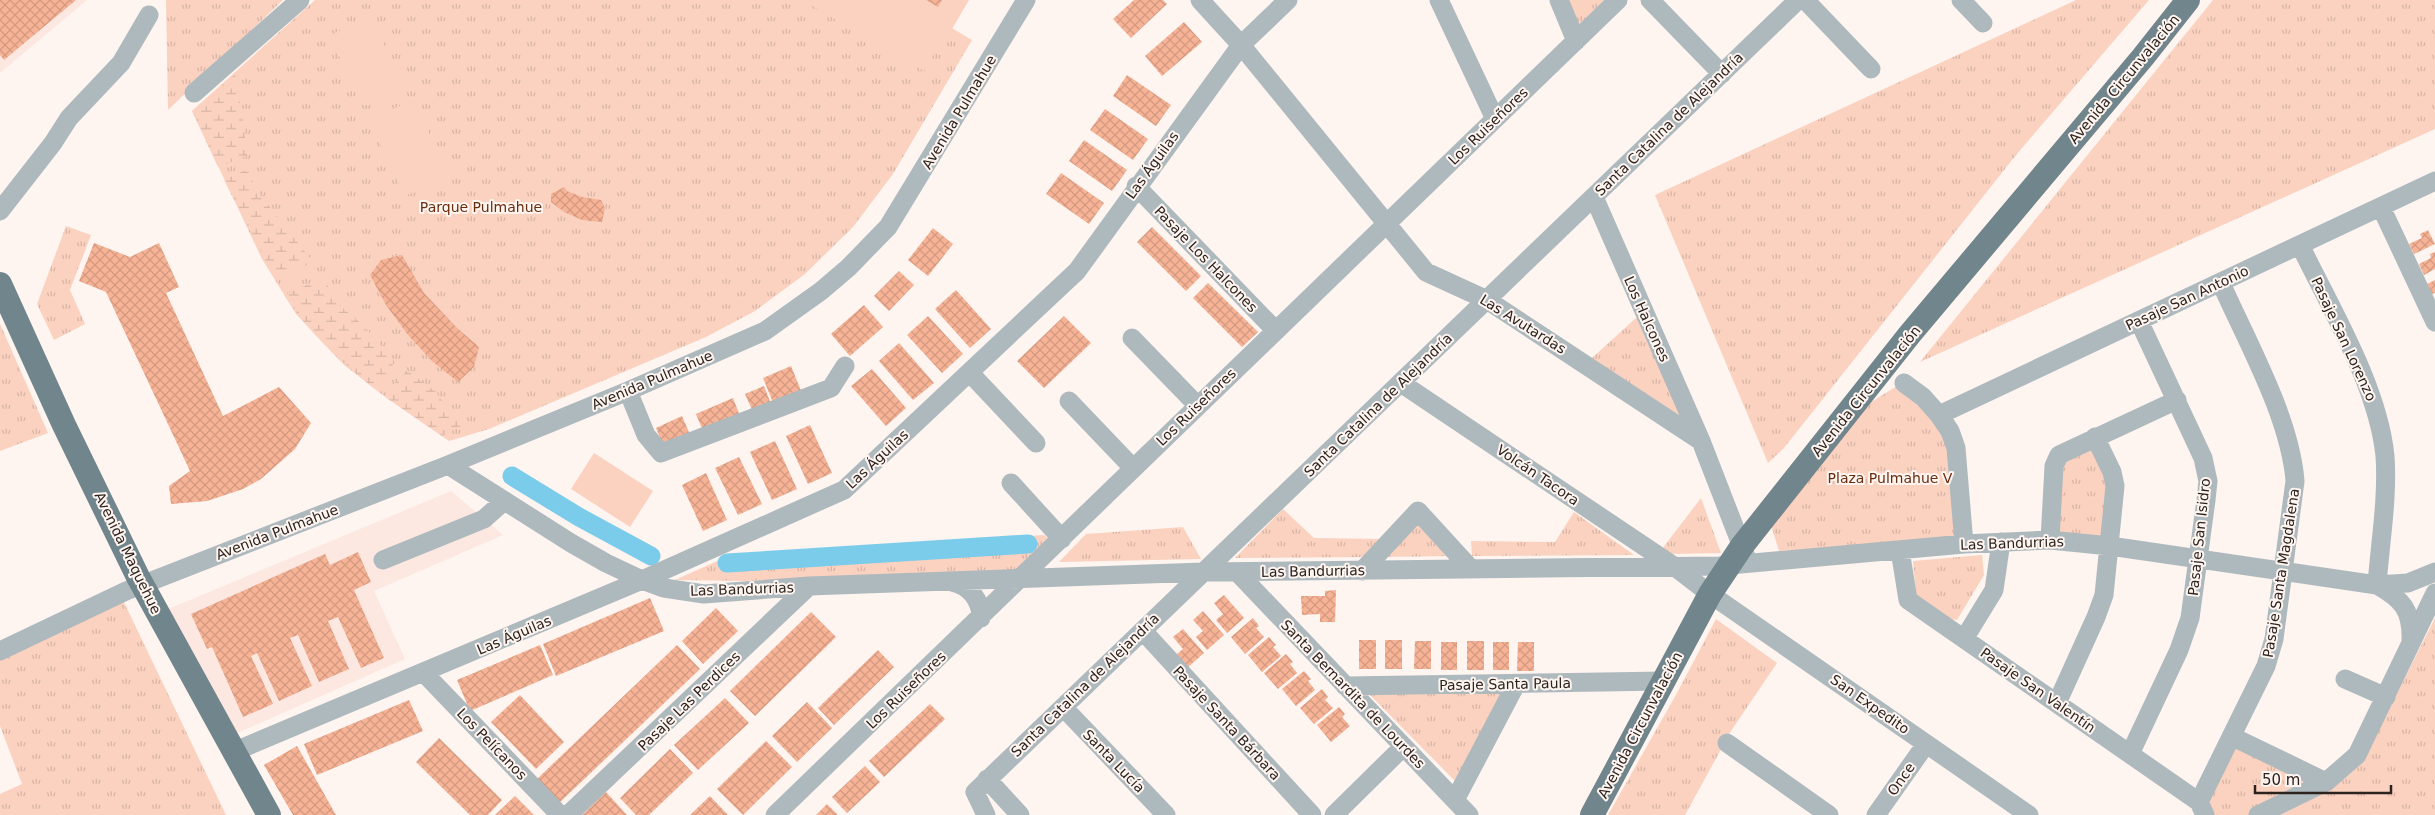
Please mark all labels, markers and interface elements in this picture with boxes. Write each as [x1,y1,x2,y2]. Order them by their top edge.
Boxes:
street label: Avenida Circunvalación [2065,11,2183,147]
street label: Santa Catalina de Alejandría [1592,49,1746,199]
street label: Avenida Pulmahue [919,52,999,172]
street label: Los Ruiseñores [1445,84,1531,168]
street label: Las Águilas [1122,128,1182,202]
park label: Parque Pulmahue [420,199,542,215]
street label: Pasaje Los Halcones [1151,203,1261,315]
street label: Pasaje San Antonio [2123,262,2251,334]
street label: Los Halcones [1621,274,1673,364]
street label: Pasaje San Lorenzo [2308,274,2380,404]
street label: Las Avutardas [1477,291,1569,357]
street label: Avenida Circunvalación [1808,323,1924,459]
street label: Santa Catalina de Alejandría [1301,330,1455,480]
street label: Avenida Pulmahue [589,347,715,413]
street label: Los Ruiseñores [1153,365,1239,449]
street label: Las Águilas [843,426,911,492]
street label: Volcán Tacora [1494,442,1582,508]
park label: Plaza Pulmahue V [1828,470,1953,486]
street label: Pasaje San Isidro [2185,477,2213,597]
street label: Pasaje Santa Magdalena [2260,487,2302,659]
street label: Avenida Maquehue [91,489,165,617]
street label: Avenida Pulmahue [214,501,340,563]
street label: Las Bandurrias [1960,533,2064,553]
street label: Las Bandurrias [1261,562,1365,580]
street label: Las Bandurrias [690,579,794,599]
street label: Santa Catalina de Alejandría [1008,610,1162,760]
street label: Las Águilas [474,612,554,658]
street label: Santa Bernardita de Lourdes [1278,616,1428,772]
street label: Pasaje San Valentín [1977,644,2099,736]
street label: Pasaje Las Perdices [635,648,743,754]
street label: Los Ruiseñores [863,648,949,732]
street label: Avenida Circunvalación [1595,649,1685,801]
street label: Pasaje Santa Bárbara [1170,663,1284,783]
street label: San Expedito [1828,671,1912,737]
street label: Pasaje Santa Paula [1439,675,1571,693]
street label: Los Pelícanos [454,705,530,783]
street label: Santa Lucía [1080,726,1148,796]
street label: Once [1884,760,1918,798]
scale bar [2255,762,2391,794]
text: 50 m [2262,771,2300,789]

